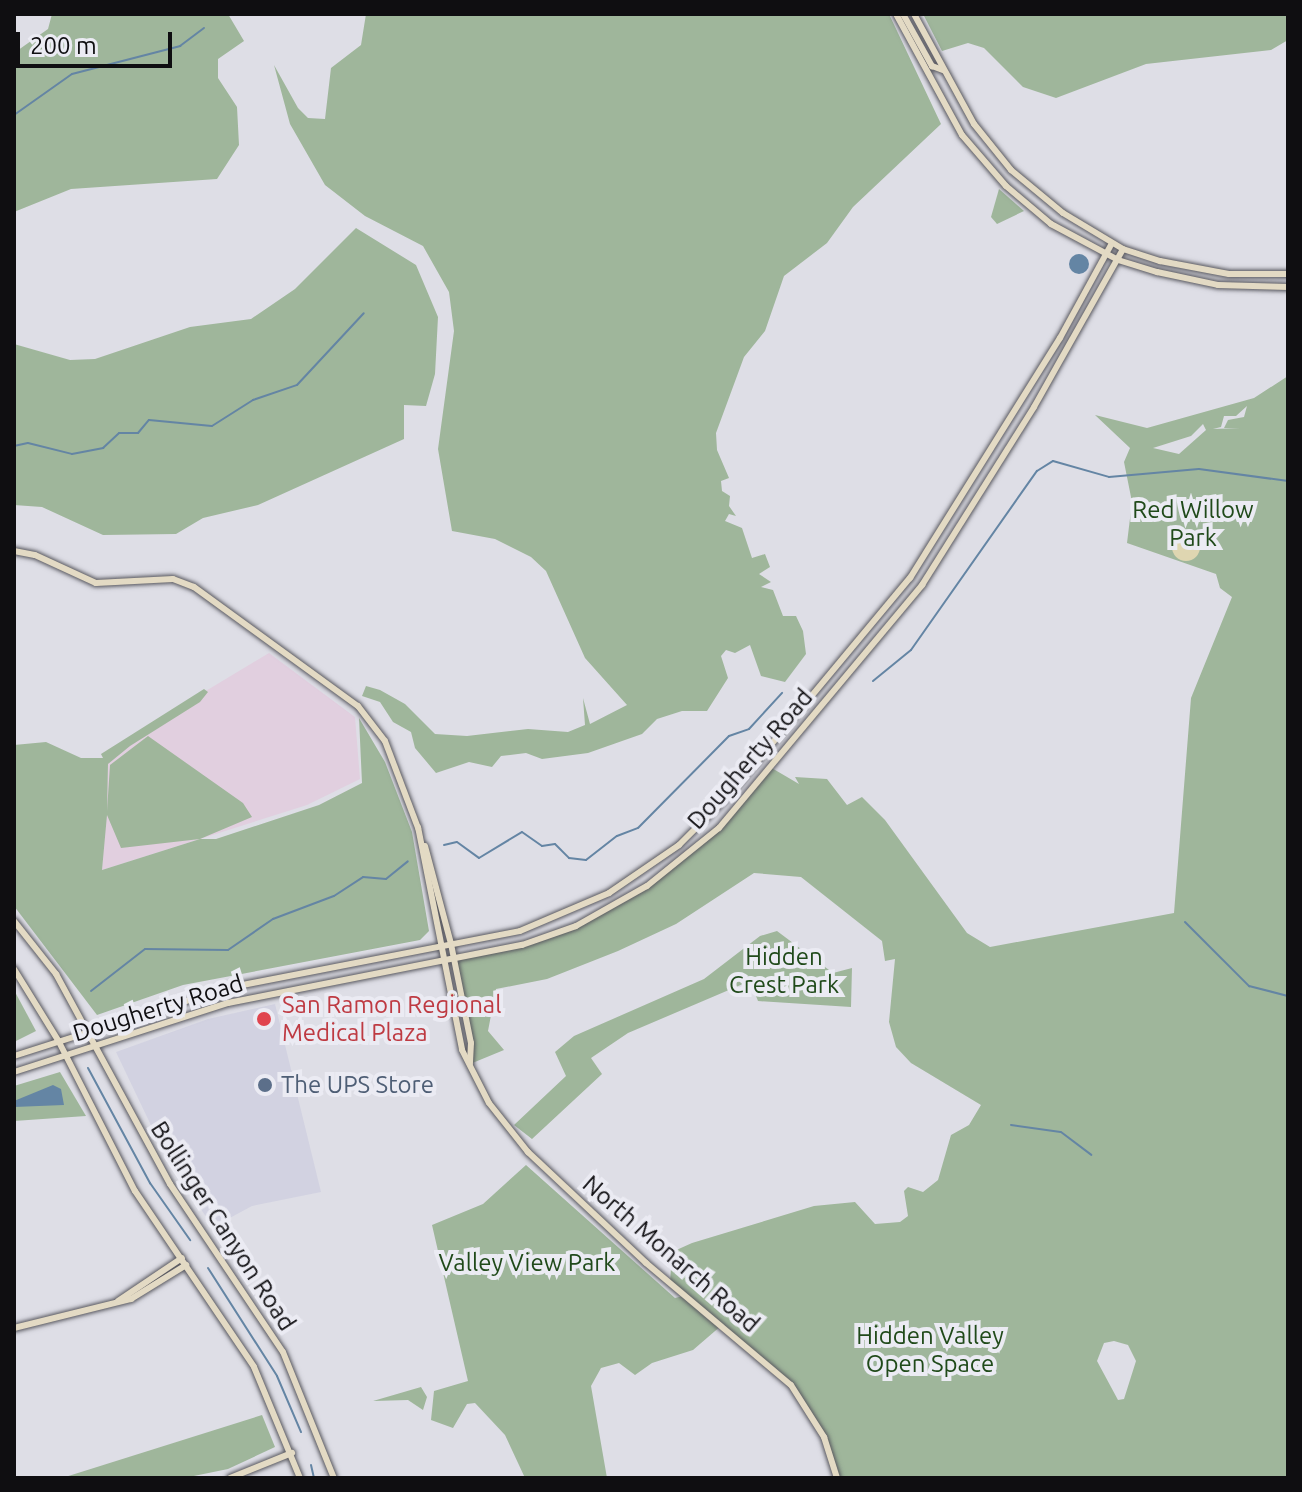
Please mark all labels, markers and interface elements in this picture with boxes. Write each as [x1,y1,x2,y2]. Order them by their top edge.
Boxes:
scale bar [20,16,176,66]
text: 200 m [30,32,97,59]
park label: Red Willow Park [1132,496,1254,552]
street label: Dougherty Road [681,683,819,835]
park label: Hidden Crest Park [729,943,839,999]
street label: Dougherty Road [69,968,247,1048]
place label: San Ramon Regional Medical Plaza [282,991,501,1047]
marker: San Ramon Regional Medical Plaza [253,1008,275,1030]
place label: The UPS Store [281,1071,434,1099]
marker: The UPS Store [256,1076,274,1094]
street label: Bollinger Canyon Road [145,1116,301,1336]
street label: North Monarch Road [577,1169,765,1339]
park label: Valley View Park [439,1249,615,1277]
park label: Hidden Valley Open Space [856,1322,1004,1378]

